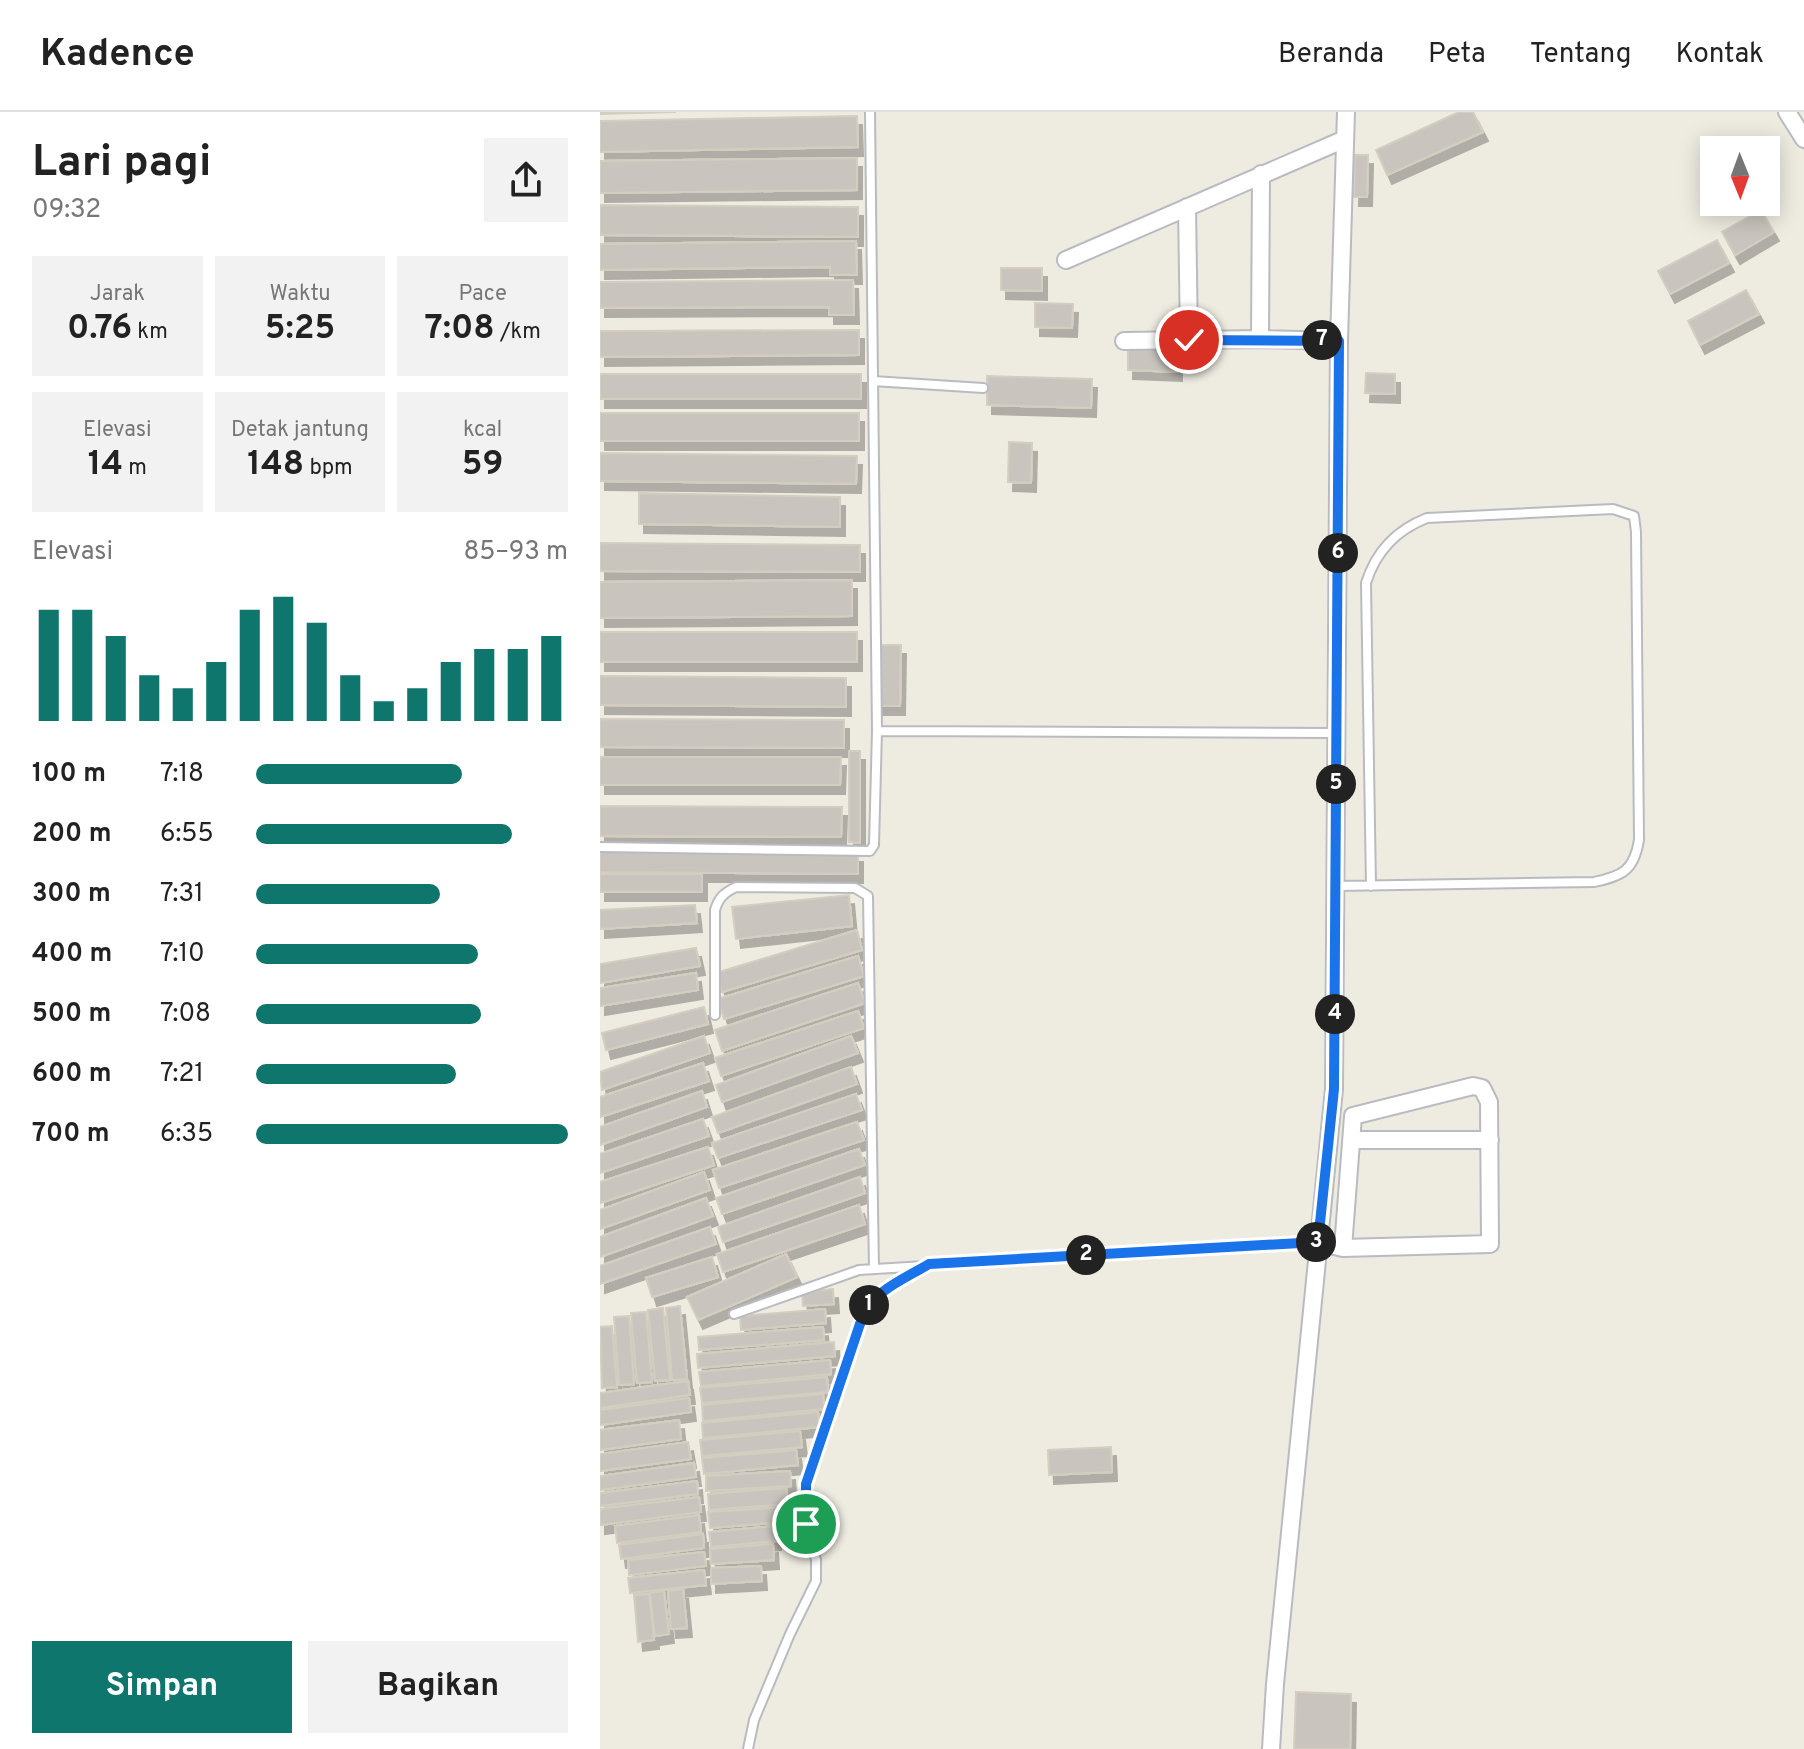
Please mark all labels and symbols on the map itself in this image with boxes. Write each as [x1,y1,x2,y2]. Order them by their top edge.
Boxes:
north arrow [1700,136,1780,216]
pin [1155,306,1223,374]
pin: 7 [1302,320,1342,360]
pin: 6 [1318,533,1358,573]
pin: 5 [1316,764,1356,804]
pin: 4 [1315,994,1355,1034]
pin: 3 [1296,1222,1336,1262]
pin: 2 [1066,1235,1106,1275]
pin: 1 [849,1285,889,1325]
pin [772,1490,840,1558]

